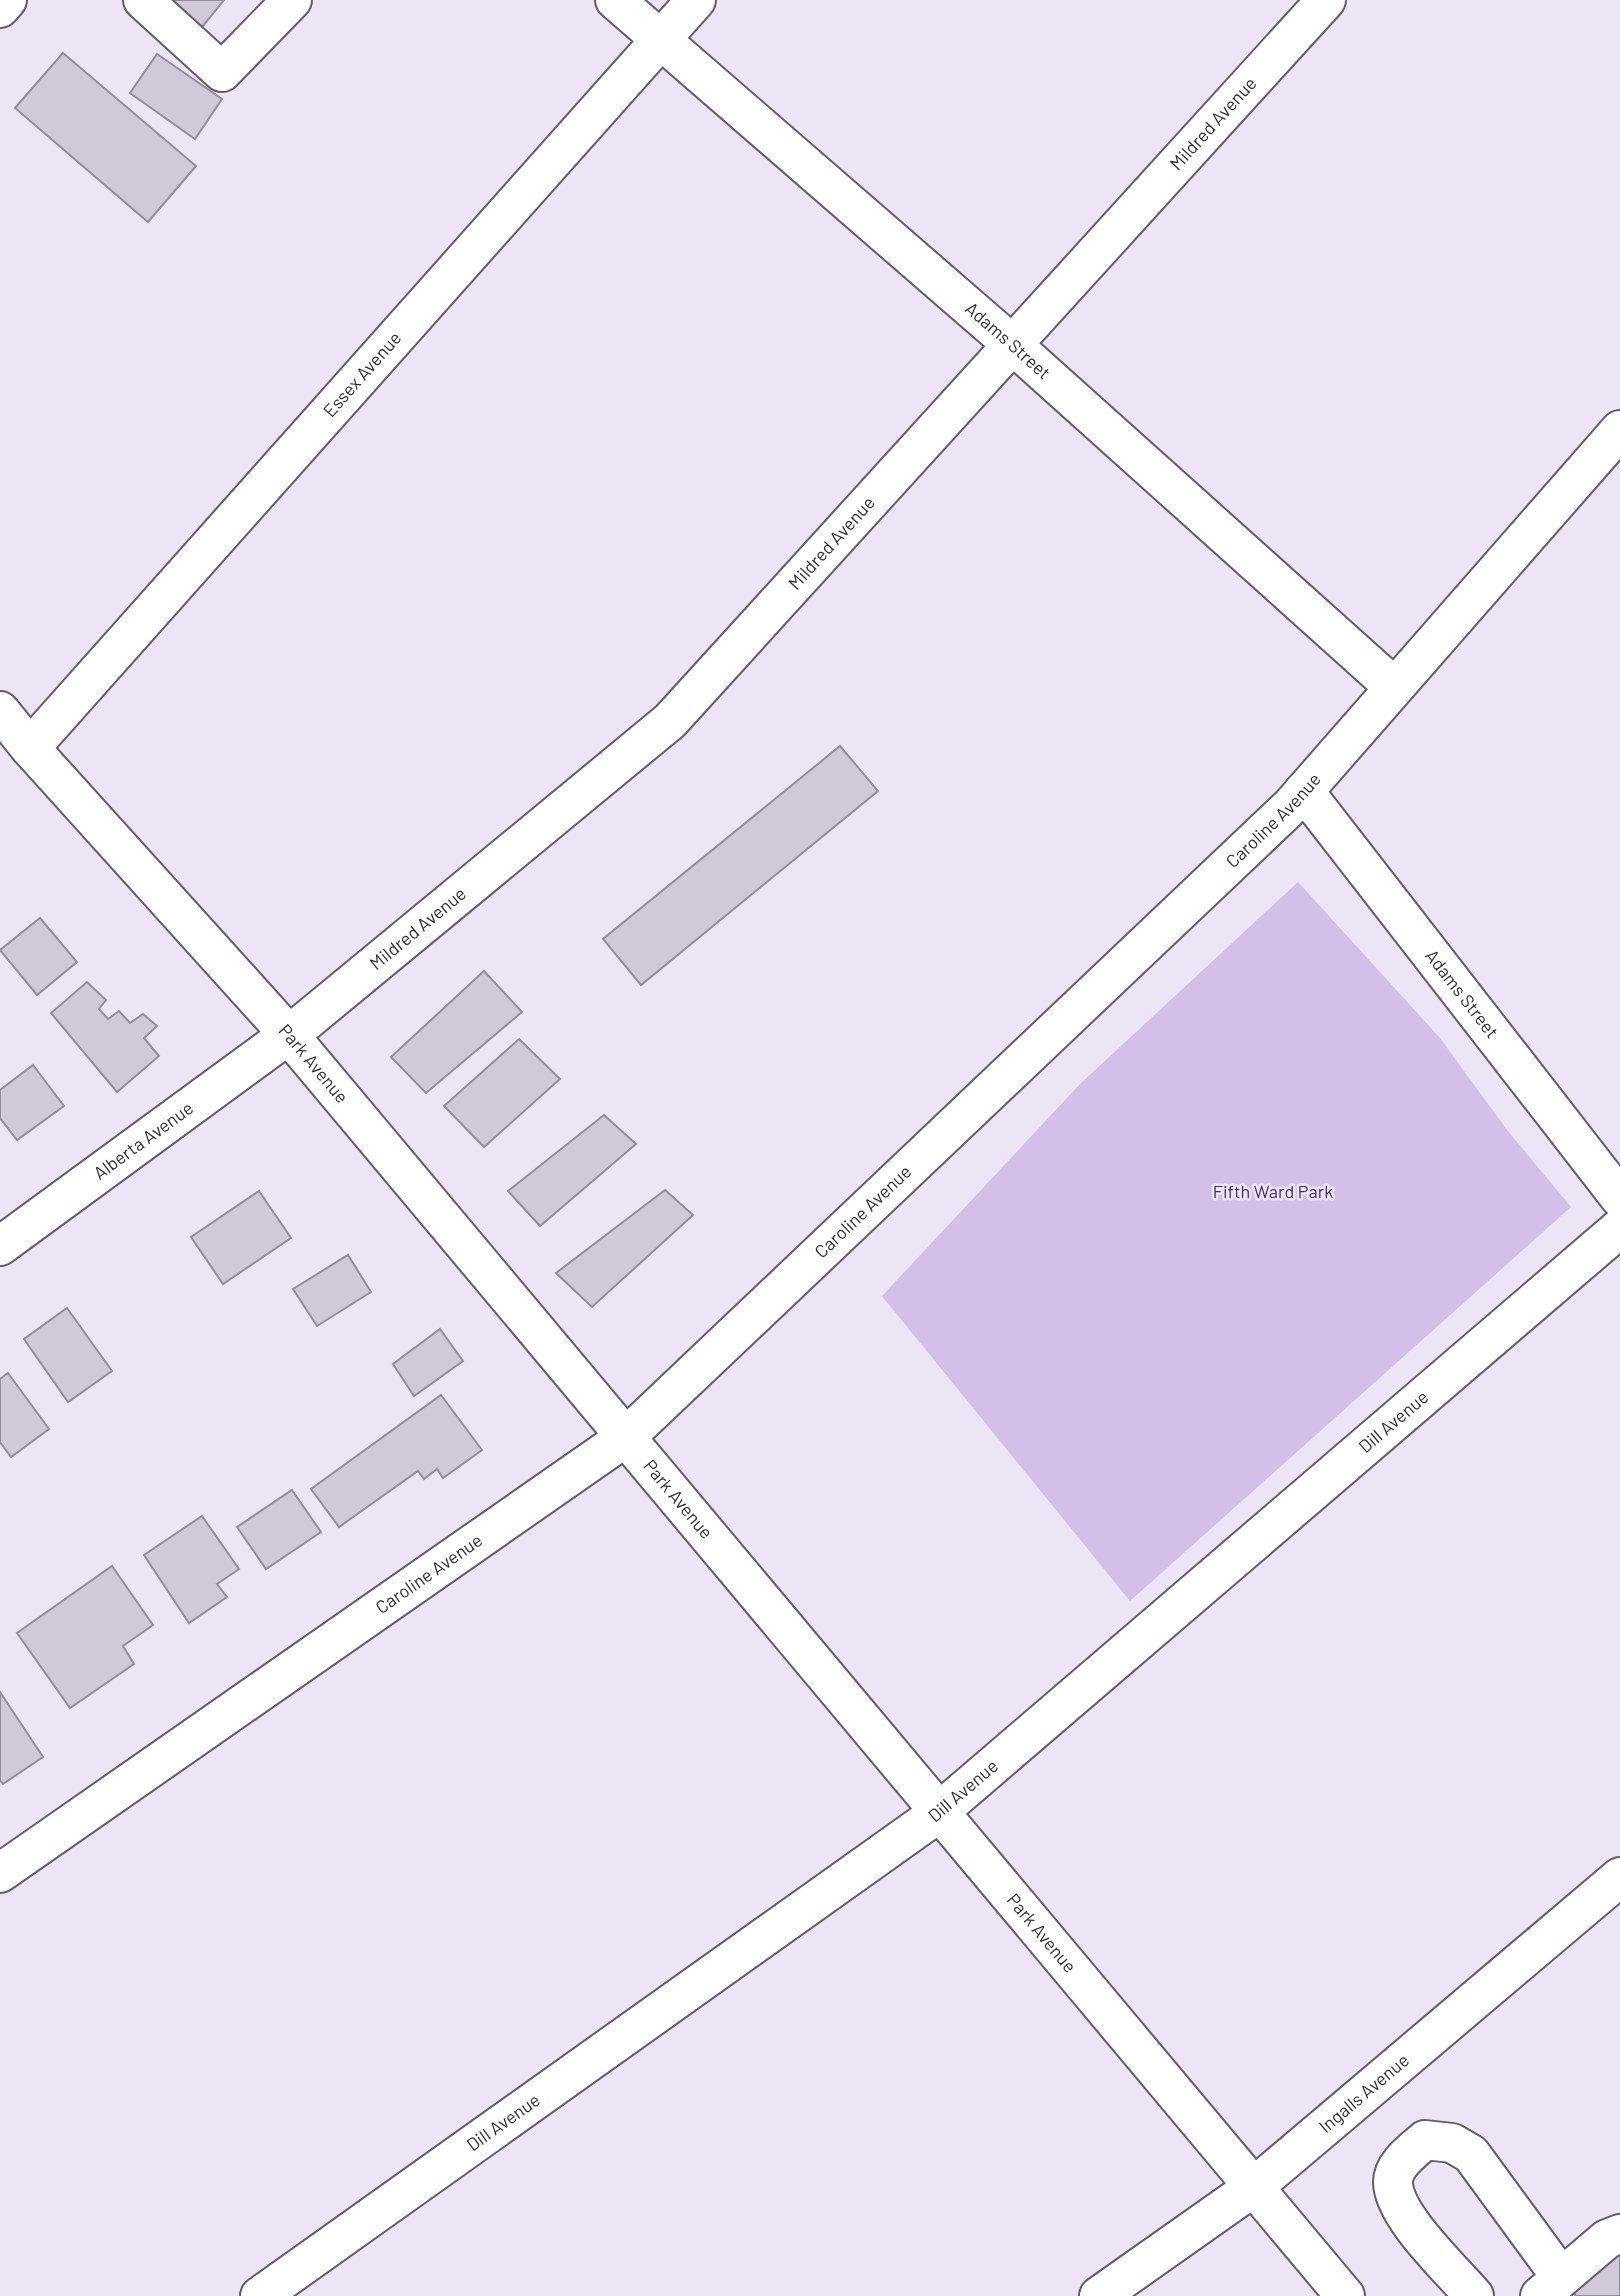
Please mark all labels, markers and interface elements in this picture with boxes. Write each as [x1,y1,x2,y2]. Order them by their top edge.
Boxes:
street label: Mildred Avenue [1165,72,1261,174]
street label: Adams Street [961,297,1055,383]
street label: Essex Avenue [318,327,405,421]
street label: Mildred Avenue [783,491,879,594]
street label: Caroline Avenue [1221,768,1325,872]
street label: Mildred Avenue [365,882,470,974]
street label: Adams Street [1421,945,1504,1042]
street label: Park Avenue [275,1019,353,1107]
street label: Alberta Avenue [89,1096,197,1184]
street label: Caroline Avenue [810,1160,916,1262]
park label: Fifth Ward Park [1213,1180,1333,1202]
street label: Dill Avenue [1354,1385,1433,1457]
street label: Park Avenue [639,1455,718,1543]
street label: Caroline Avenue [371,1528,486,1618]
street label: Dill Avenue [923,1754,1002,1826]
street label: Park Avenue [1003,1889,1081,1977]
street label: Ingalls Avenue [1314,2048,1413,2137]
street label: Dill Avenue [462,2088,544,2155]

